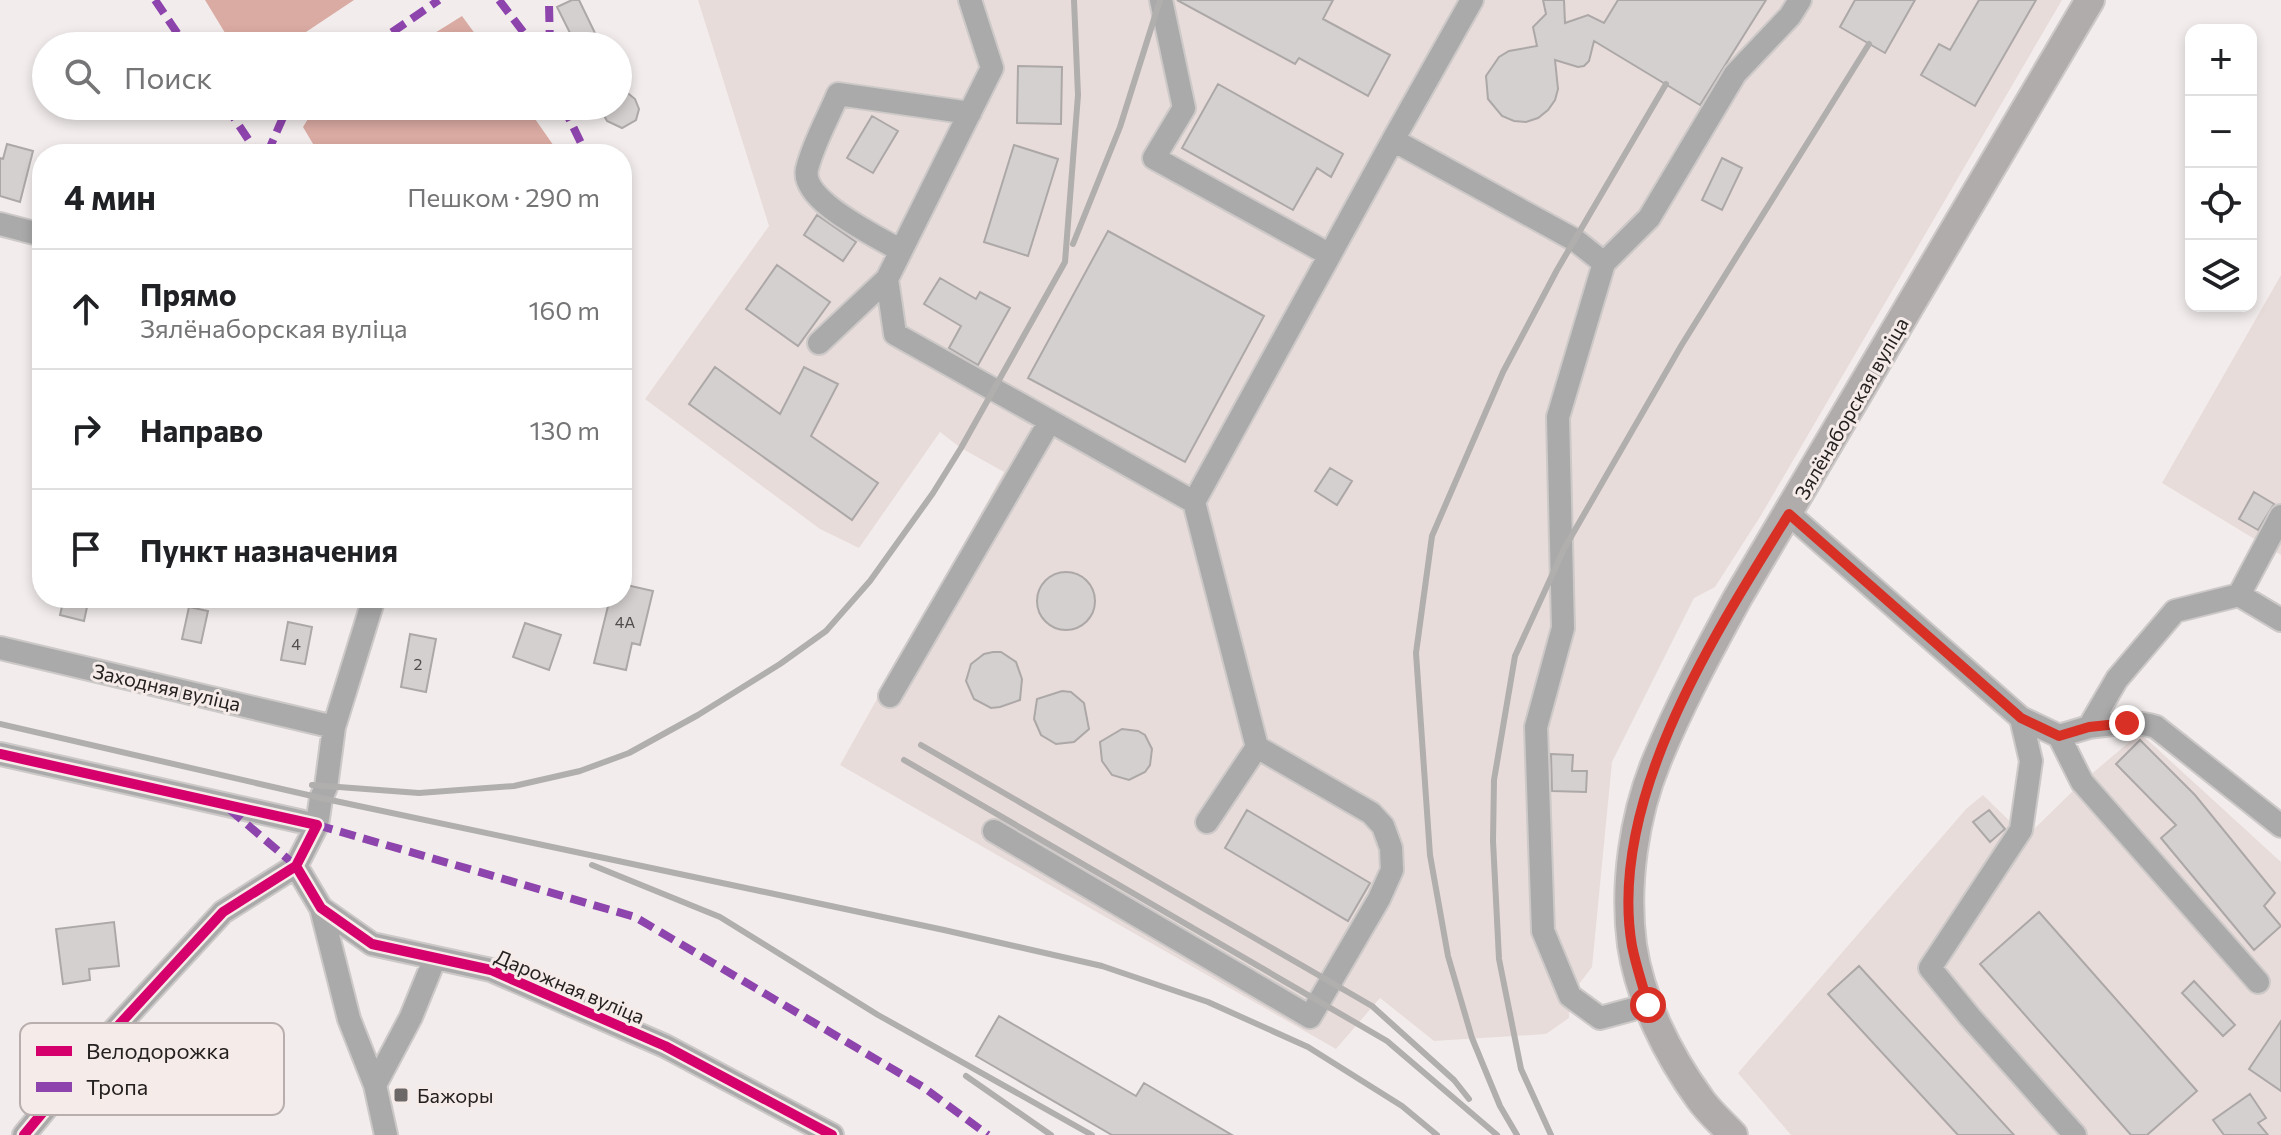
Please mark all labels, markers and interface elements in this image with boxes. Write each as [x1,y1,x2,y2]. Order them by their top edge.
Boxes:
map controls [2185,24,2257,312]
button: + [2185,24,2257,96]
search box [32,32,632,120]
icon: search [60,54,104,98]
text: Поиск [124,58,212,95]
button: − [2185,96,2257,168]
button: locate [2185,168,2257,240]
text: 4 мин [64,175,156,217]
text: Пешком · 290 m [407,181,600,212]
button: layers [2185,240,2257,312]
text: Прямо [140,275,237,312]
icon: ahead [64,287,108,331]
text: 160 m [528,294,600,325]
text: Зялёнаборская вуліца [140,312,408,343]
street label: Зялёнаборская вуліца [1789,313,1913,503]
icon: right [64,407,108,451]
text: Направо [140,411,263,448]
text: 130 m [529,414,600,445]
icon: arrive [64,527,108,571]
text: Пункт назначения [140,531,398,568]
house number: 4А [615,612,635,631]
house number: 4 [291,634,301,653]
house number: 2 [414,654,423,673]
street label: Заходняя вуліца [91,658,243,716]
route end [2109,705,2145,741]
street label: Дарожная вуліца [492,944,648,1028]
route start [1630,987,1666,1023]
legend [20,1023,284,1115]
text: Велодорожка [86,1037,230,1064]
text: Тропа [86,1073,148,1100]
place label: Бажоры [417,1083,493,1107]
marker: Бажоры [392,1086,410,1104]

